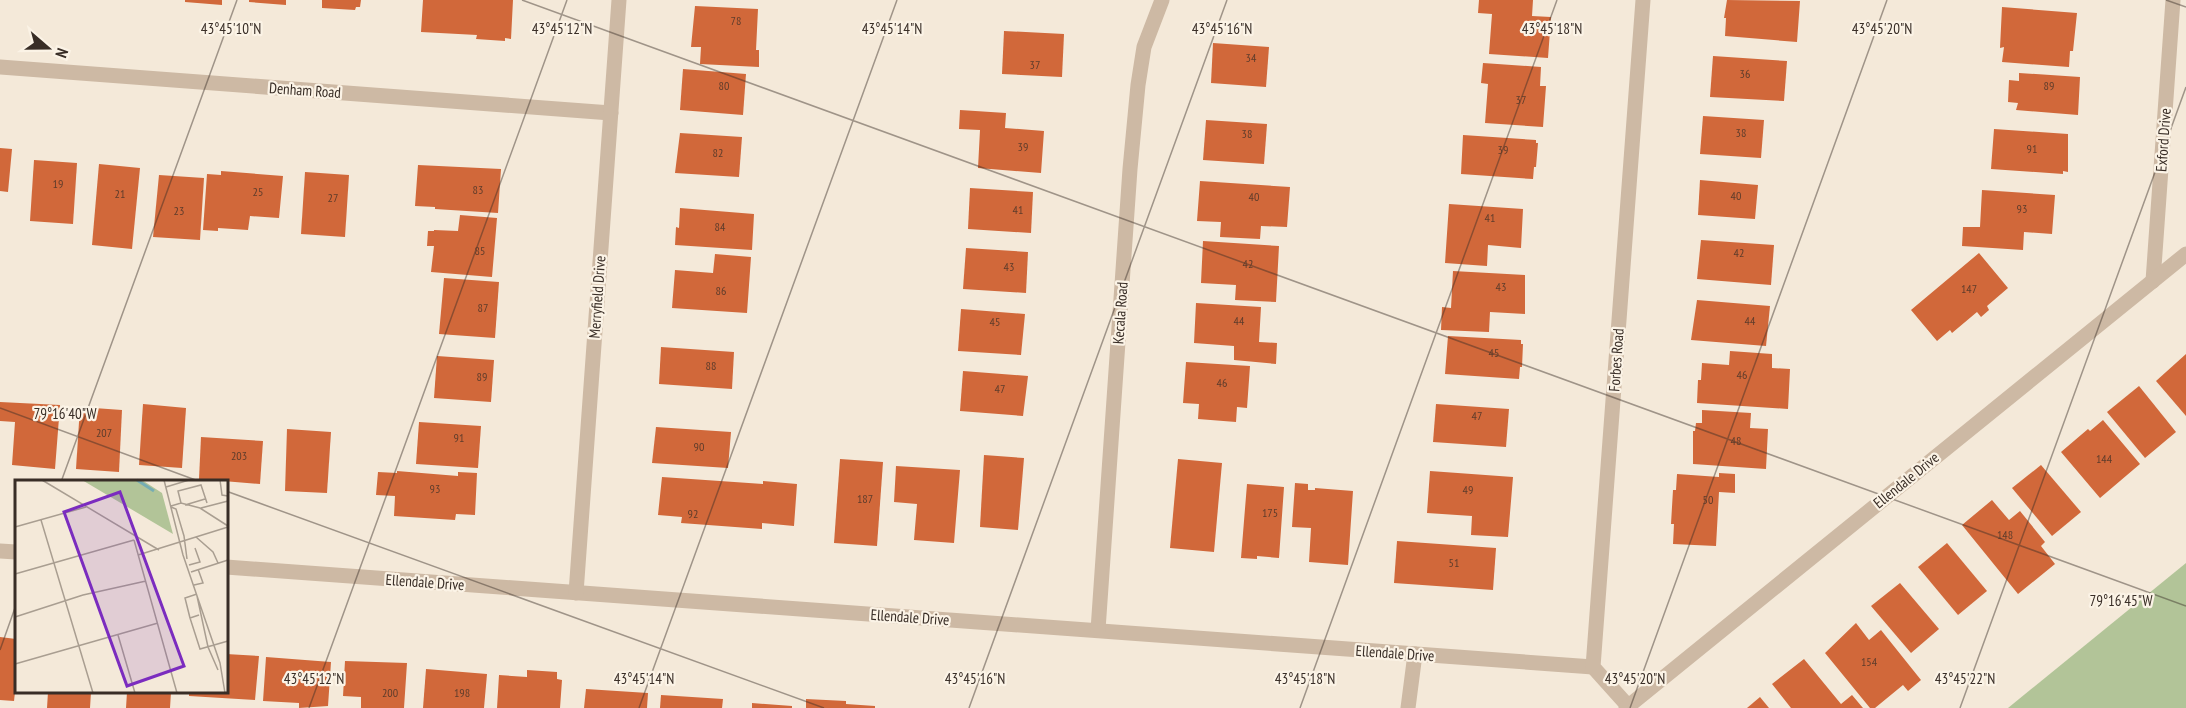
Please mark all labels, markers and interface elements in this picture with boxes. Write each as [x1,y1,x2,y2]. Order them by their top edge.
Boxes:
house number: 78 [731,13,741,28]
north arrow [18,18,78,78]
text: 43°45'10"N [201,19,261,38]
text: 43°45'12"N [532,19,592,38]
text: 43°45'14"N [862,19,922,38]
text: 43°45'16"N [1192,19,1252,38]
text: 43°45'18"N [1522,19,1582,38]
text: 43°45'20"N [1852,19,1912,38]
text: N [51,46,73,61]
house number: 34 [1246,50,1257,65]
house number: 37 [1030,57,1040,72]
house number: 36 [1740,66,1750,81]
street label: Denham Road [269,78,341,102]
house number: 80 [719,78,729,93]
house number: 89 [2044,78,2054,93]
house number: 37 [1516,92,1526,107]
street label: Exford Drive [2151,107,2175,173]
house number: 38 [1736,125,1746,140]
house number: 38 [1242,126,1252,141]
house number: 39 [1018,139,1028,154]
house number: 91 [2027,141,2037,156]
house number: 39 [1498,142,1508,157]
house number: 82 [713,145,723,160]
house number: 19 [53,176,63,191]
house number: 83 [473,182,483,197]
house number: 25 [253,184,263,199]
house number: 21 [115,186,125,201]
house number: 40 [1731,188,1741,203]
house number: 40 [1249,189,1259,204]
house number: 27 [328,190,338,205]
house number: 93 [2017,201,2027,216]
house number: 41 [1013,202,1023,217]
house number: 23 [174,203,184,218]
house number: 41 [1485,210,1495,225]
house number: 84 [715,219,726,234]
house number: 85 [475,243,485,258]
house number: 42 [1734,245,1744,260]
street label: Merryfield Drive [585,255,609,339]
house number: 42 [1243,256,1253,271]
house number: 43 [1004,259,1014,274]
house number: 43 [1496,279,1506,294]
street label: Kecala Road [1108,281,1132,345]
house number: 147 [1961,281,1977,296]
house number: 86 [716,283,726,298]
house number: 87 [478,300,488,315]
house number: 44 [1234,313,1245,328]
house number: 44 [1745,313,1756,328]
house number: 45 [990,314,1000,329]
street label: Forbes Road [1604,328,1628,392]
house number: 45 [1489,345,1499,360]
house number: 88 [706,358,716,373]
house number: 46 [1737,367,1747,382]
house number: 89 [477,369,487,384]
house number: 46 [1217,375,1227,390]
house number: 47 [995,381,1005,396]
text: 79°16'40"W [33,404,97,423]
house number: 47 [1472,408,1482,423]
house number: 207 [96,425,112,440]
house number: 91 [454,430,464,445]
house number: 48 [1731,433,1741,448]
house number: 90 [694,439,704,454]
house number: 203 [231,448,247,463]
street label: Ellendale Drive [1869,448,1943,512]
house number: 144 [2096,451,2113,466]
inset map [15,480,228,693]
house number: 93 [430,481,440,496]
house number: 49 [1463,482,1473,497]
house number: 187 [857,491,873,506]
house number: 50 [1703,492,1713,507]
house number: 175 [1262,505,1278,520]
house number: 92 [688,506,698,521]
house number: 148 [1997,527,2013,542]
house number: 51 [1449,555,1459,570]
street label: Ellendale Drive [385,570,465,594]
text: 79°16'45"W [2089,591,2153,610]
street label: Ellendale Drive [870,605,950,629]
street label: Ellendale Drive [1355,641,1435,665]
house number: 154 [1861,654,1878,669]
text: 43°45'12"N [284,669,344,688]
text: 43°45'14"N [614,669,674,688]
text: 43°45'16"N [945,669,1005,688]
text: 43°45'18"N [1275,669,1335,688]
text: 43°45'20"N [1605,669,1665,688]
text: 43°45'22"N [1935,669,1995,688]
house number: 200 [382,685,398,700]
house number: 198 [454,685,470,700]

